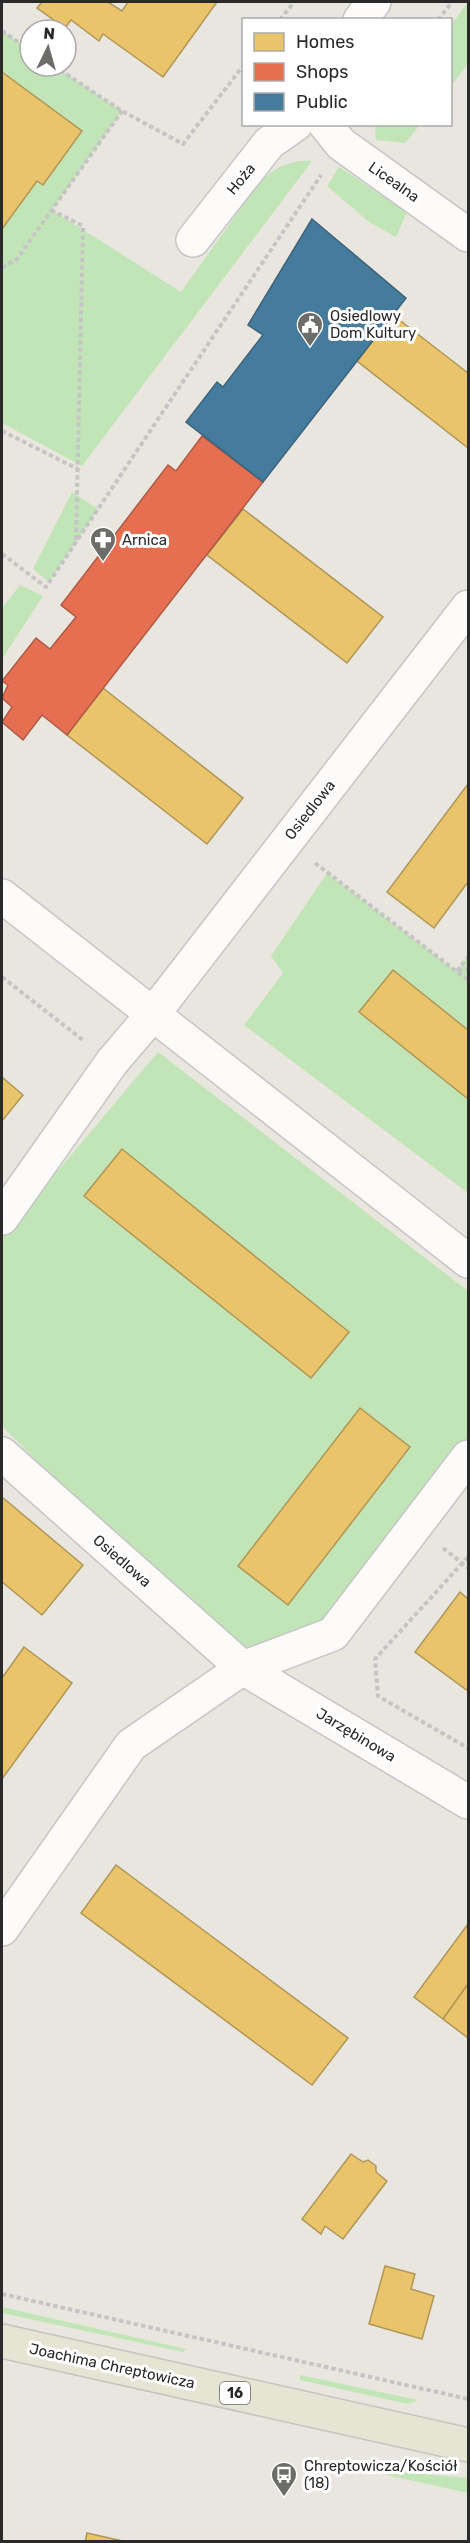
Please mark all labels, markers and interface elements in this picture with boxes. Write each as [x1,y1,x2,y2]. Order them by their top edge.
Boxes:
north arrow [18,18,78,78]
legend [242,18,452,126]
text: N [43,24,56,44]
text: Homes [296,31,354,53]
text: Shops [296,61,348,83]
text: Public [296,91,348,113]
street label: Licealna [365,158,423,206]
street label: Hoża [223,160,259,198]
place label: Osiedlowy Dom Kultury [330,307,416,342]
public building icon: Osiedlowy Dom Kultury [295,310,325,348]
pharmacy icon: Arnica [88,525,118,563]
place label: Arnica [122,531,167,549]
street label: Osiedlowa [281,777,339,843]
street label: Osiedlowa [89,1531,155,1591]
street label: Jarzębinowa [313,1704,399,1766]
street label: Joachima Chreptowicza [28,2340,196,2392]
road number: 16 [220,2382,250,2404]
place label: Chreptowicza/Kościół (18) [304,2457,457,2492]
bus stop icon: Chreptowicza/Kościół (18) [269,2460,299,2498]

